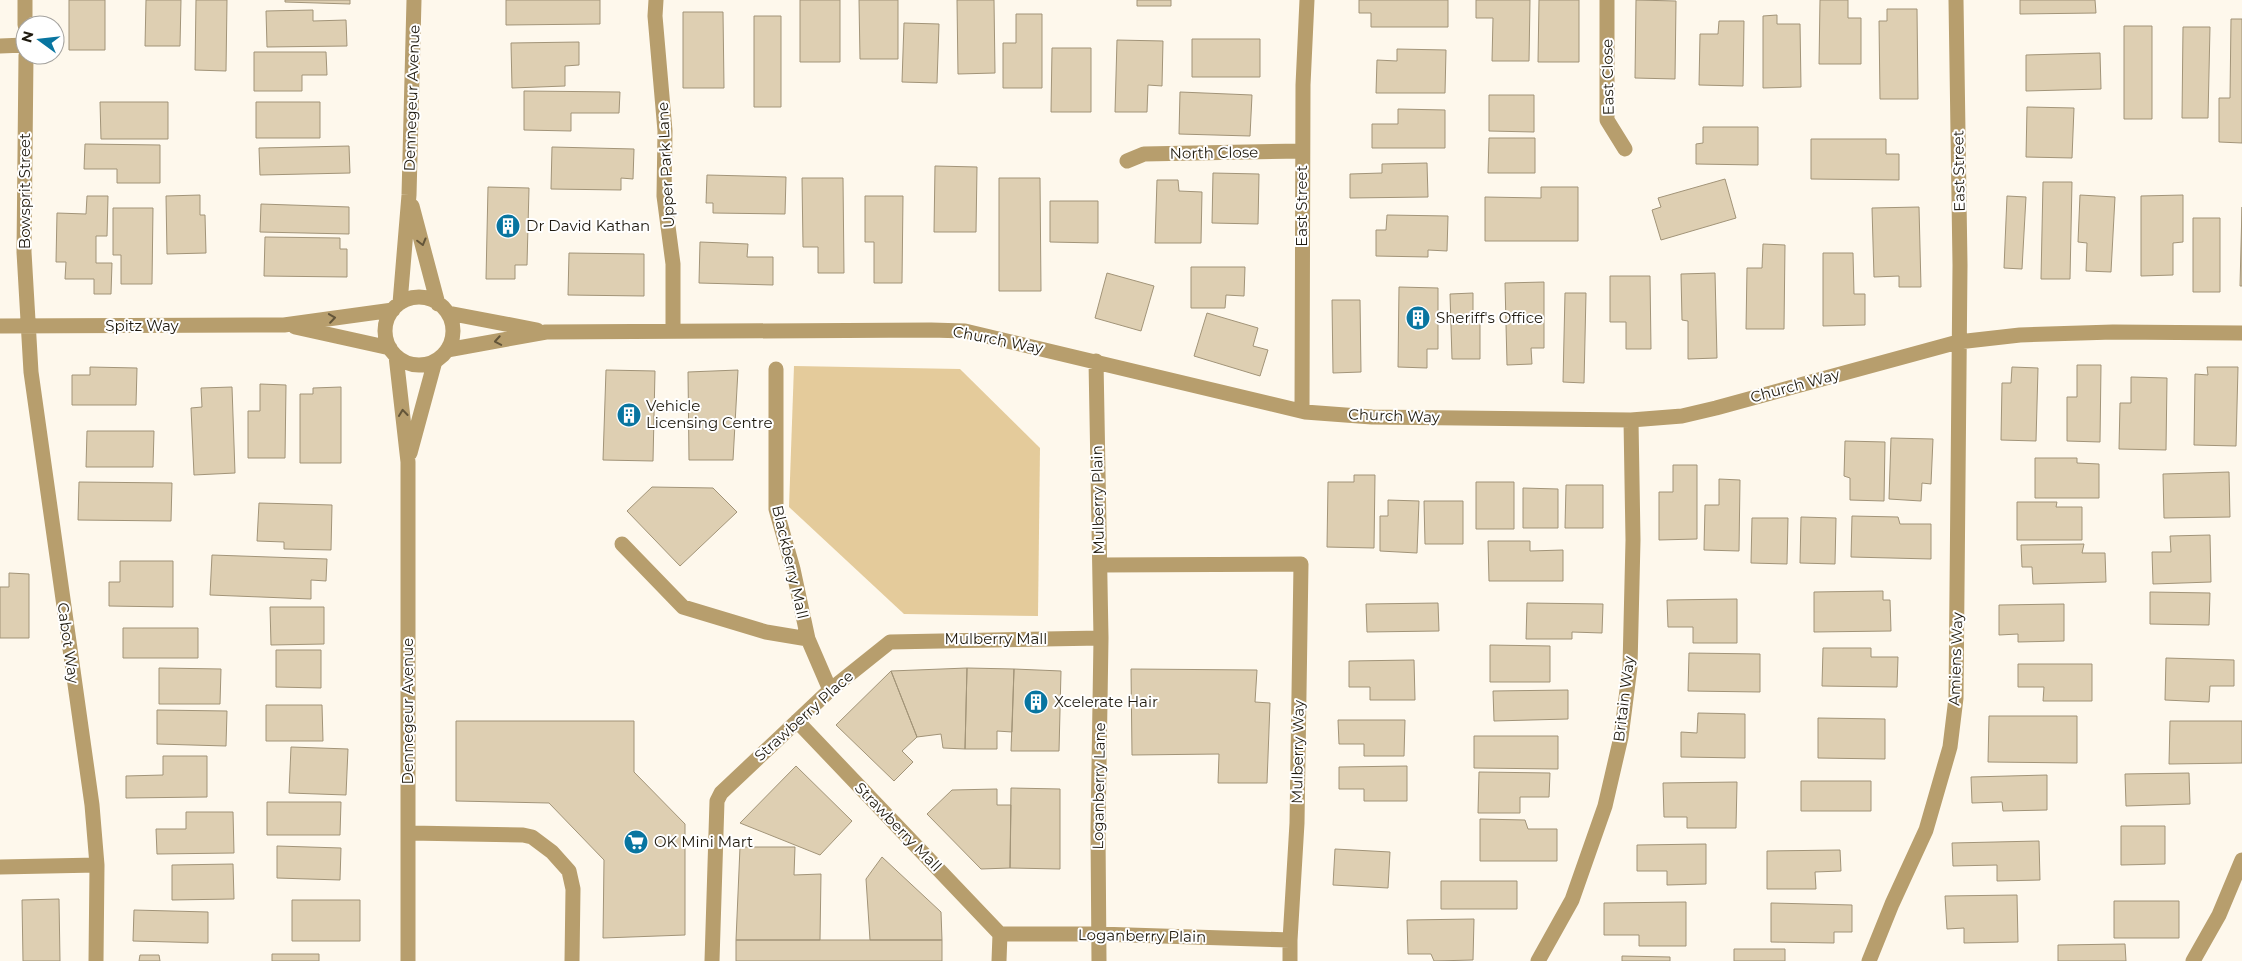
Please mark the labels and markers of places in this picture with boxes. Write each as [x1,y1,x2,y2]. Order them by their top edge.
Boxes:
building icon: Dr David Kathan [495,213,521,239]
place label: Dr David Kathan [526,216,650,235]
building icon: Sheriff's Office [1405,305,1431,331]
place label: Sheriff's Office [1436,308,1543,327]
place label: Vehicle Licensing Centre [646,396,773,432]
building icon: Vehicle Licensing Centre [616,402,642,428]
building icon: Xcelerate Hair [1023,689,1049,715]
place label: Xcelerate Hair [1054,692,1158,711]
supermarket icon: OK Mini Mart [623,829,649,855]
place label: OK Mini Mart [654,832,753,851]

